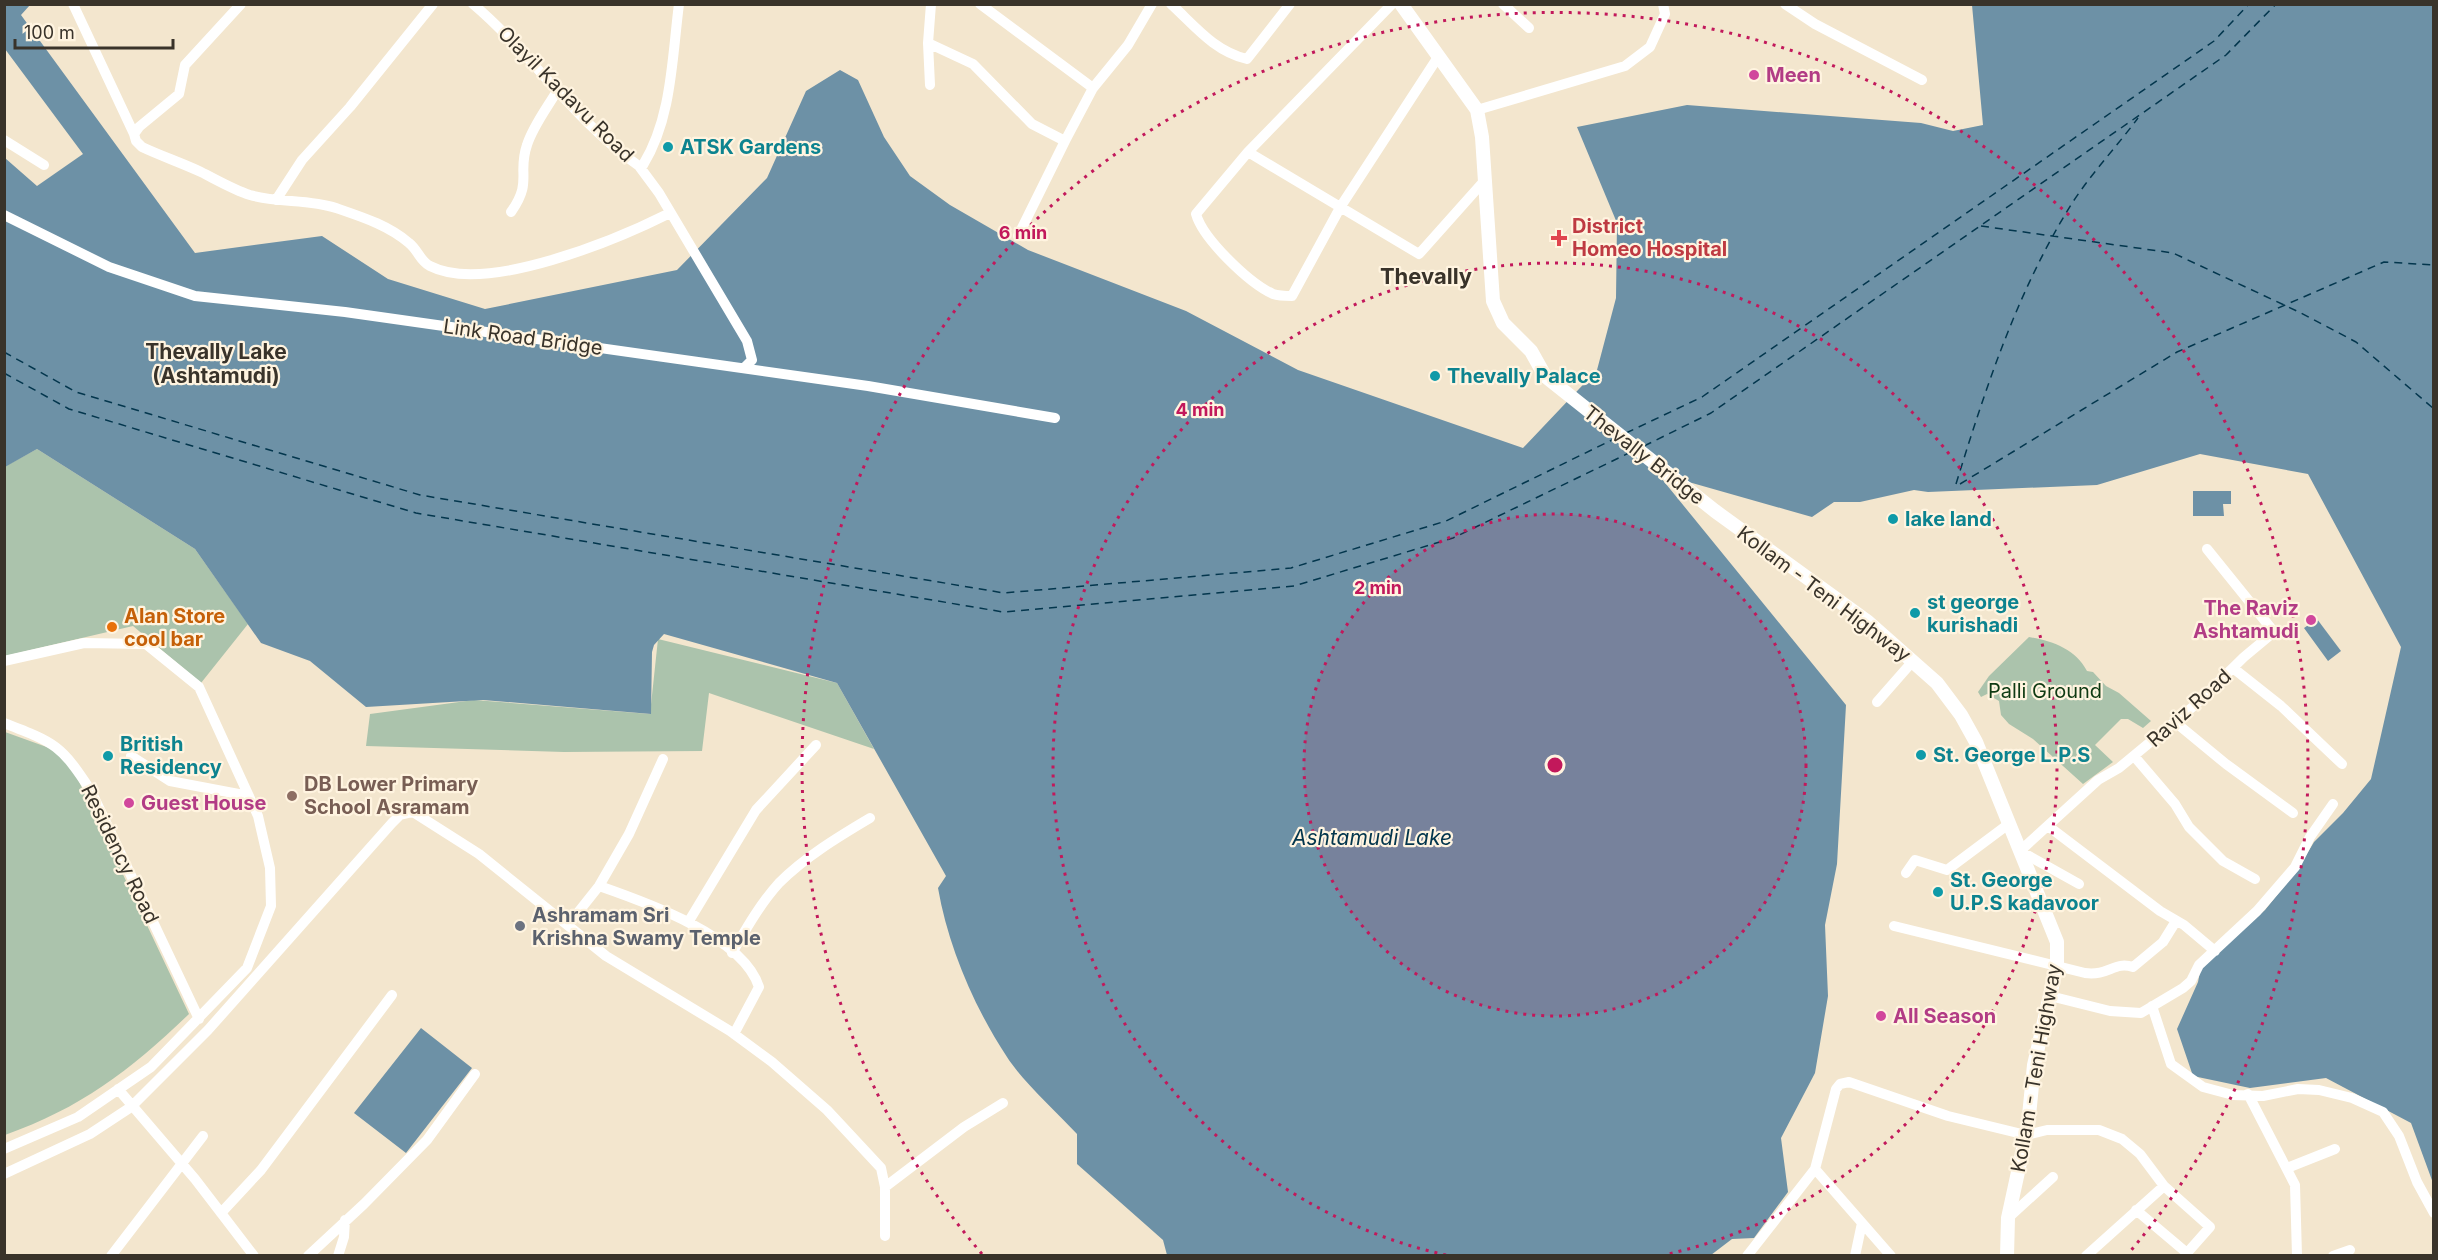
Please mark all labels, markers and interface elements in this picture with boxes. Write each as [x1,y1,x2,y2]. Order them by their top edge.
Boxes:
scale bar [15,12,172,50]
street label: Olayil Kadavu Road [493,21,639,167]
text: 100 m [24,22,75,43]
place label: Meen [1766,63,1821,87]
marker: Meen [1747,68,1761,82]
place label: ATSK Gardens [680,135,821,159]
marker: ATSK Gardens [661,140,675,154]
place label: District Homeo Hospital [1572,214,1727,261]
text: 6 min [999,222,1047,243]
marker: District Homeo Hospital [1550,229,1568,247]
district label: Thevally [1380,263,1472,289]
street label: Link Road Bridge [442,314,604,360]
district label: Thevally Lake (Ashtamudi) [145,339,287,388]
place label: Thevally Palace [1447,364,1601,388]
marker: Thevally Palace [1428,369,1442,383]
text: 4 min [1176,399,1224,420]
street label: Thevally Bridge [1579,400,1709,510]
place label: lake land [1905,507,1992,531]
marker: lake land [1886,512,1900,526]
street label: Kollam - Teni Highway [1732,521,1916,667]
text: 2 min [1354,577,1402,598]
place label: st george kurishadi [1927,590,2019,637]
place label: The Raviz Ashtamudi [2193,596,2299,643]
place label: Alan Store cool bar [124,604,225,651]
marker: st george kurishadi [1908,606,1922,620]
marker: The Raviz Ashtamudi [2304,613,2318,627]
marker: Alan Store cool bar [105,620,119,634]
street label: Raviz Road [2142,664,2236,752]
park label: Palli Ground [1988,679,2102,703]
place label: British Residency [120,732,222,779]
place label: St. George L.P.S [1933,743,2090,767]
marker: St. George L.P.S [1914,748,1928,762]
marker: British Residency [101,749,115,763]
centre of rings [1545,755,1565,775]
place label: DB Lower Primary School Asramam [304,772,478,819]
street label: Residency Road [76,781,164,927]
marker: DB Lower Primary School Asramam [285,789,299,803]
place label: Guest House [141,791,266,815]
marker: Guest House [122,796,136,810]
water label: Ashtamudi Lake [1291,825,1452,850]
place label: St. George U.P.S kadavoor [1950,868,2099,915]
marker: St. George U.P.S kadavoor [1931,885,1945,899]
place label: Ashramam Sri Krishna Swamy Temple [532,903,761,950]
marker: Ashramam Sri Krishna Swamy Temple [513,919,527,933]
street label: Kollam - Teni Highway [2006,962,2066,1174]
place label: All Season [1893,1004,1996,1028]
marker: All Season [1874,1009,1888,1023]

